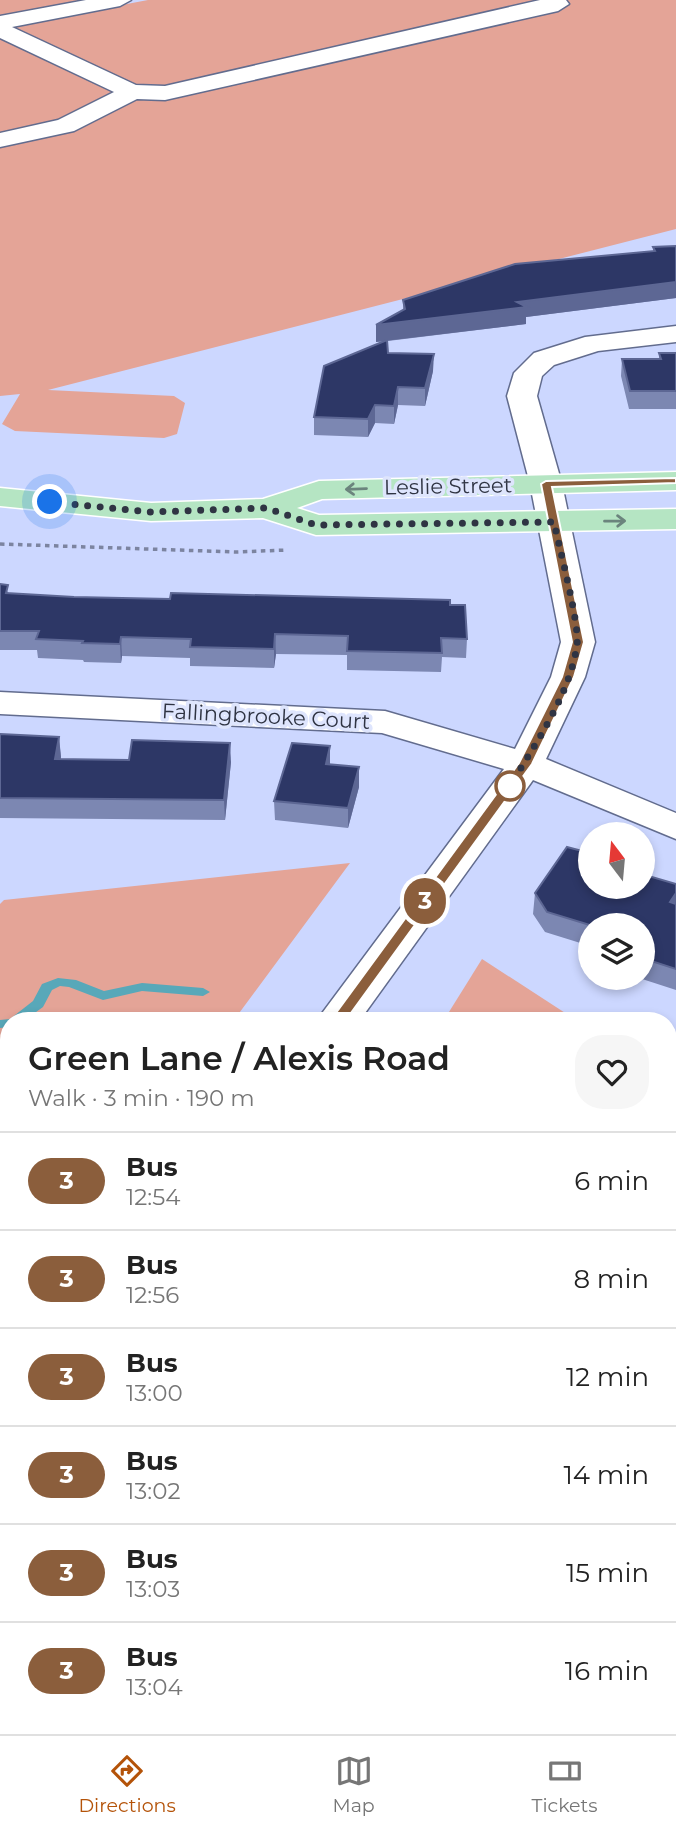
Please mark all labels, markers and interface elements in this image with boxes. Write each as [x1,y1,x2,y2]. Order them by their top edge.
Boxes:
street label: Leslie Street [384,472,512,500]
one-way arrow [344,482,367,495]
your location [32,484,67,519]
one-way arrow [603,514,626,528]
street label: Fallingbrooke Court [161,698,371,734]
unlabelled marker [495,771,525,801]
north arrow [578,822,654,900]
map controls [578,822,655,990]
line badge: 3 [402,878,448,924]
text: 3 [418,886,432,915]
button: layers [578,913,655,990]
button: heart [575,1035,649,1109]
text: Green Lane / Alexis Road [28,1038,450,1078]
text: Walk · 3 min · 190 m [28,1084,255,1112]
text: Bus [126,1151,178,1183]
text: 6 min [574,1165,649,1197]
text: 3 [59,1166,74,1195]
text: 12:54 [126,1183,180,1211]
text: Bus [126,1249,178,1281]
text: 8 min [573,1263,649,1295]
text: 3 [59,1264,74,1293]
text: 12:56 [126,1281,179,1309]
text: Bus [126,1347,178,1379]
text: 12 min [566,1361,649,1393]
text: 3 [59,1362,74,1391]
text: 13:00 [126,1379,183,1407]
text: Bus [126,1445,178,1477]
text: 14 min [563,1459,649,1491]
text: 3 [59,1460,74,1489]
text: 13:02 [126,1477,180,1505]
text: Bus [126,1543,178,1575]
text: 15 min [566,1557,649,1589]
text: 3 [59,1558,74,1587]
text: 13:03 [126,1575,180,1603]
text: Bus [126,1641,178,1673]
text: 16 min [565,1655,649,1687]
text: 3 [59,1656,74,1685]
text: 13:04 [126,1673,183,1701]
tab: Directions [78,1752,176,1817]
tab: Map [333,1752,375,1817]
tab: Tickets [532,1752,598,1817]

